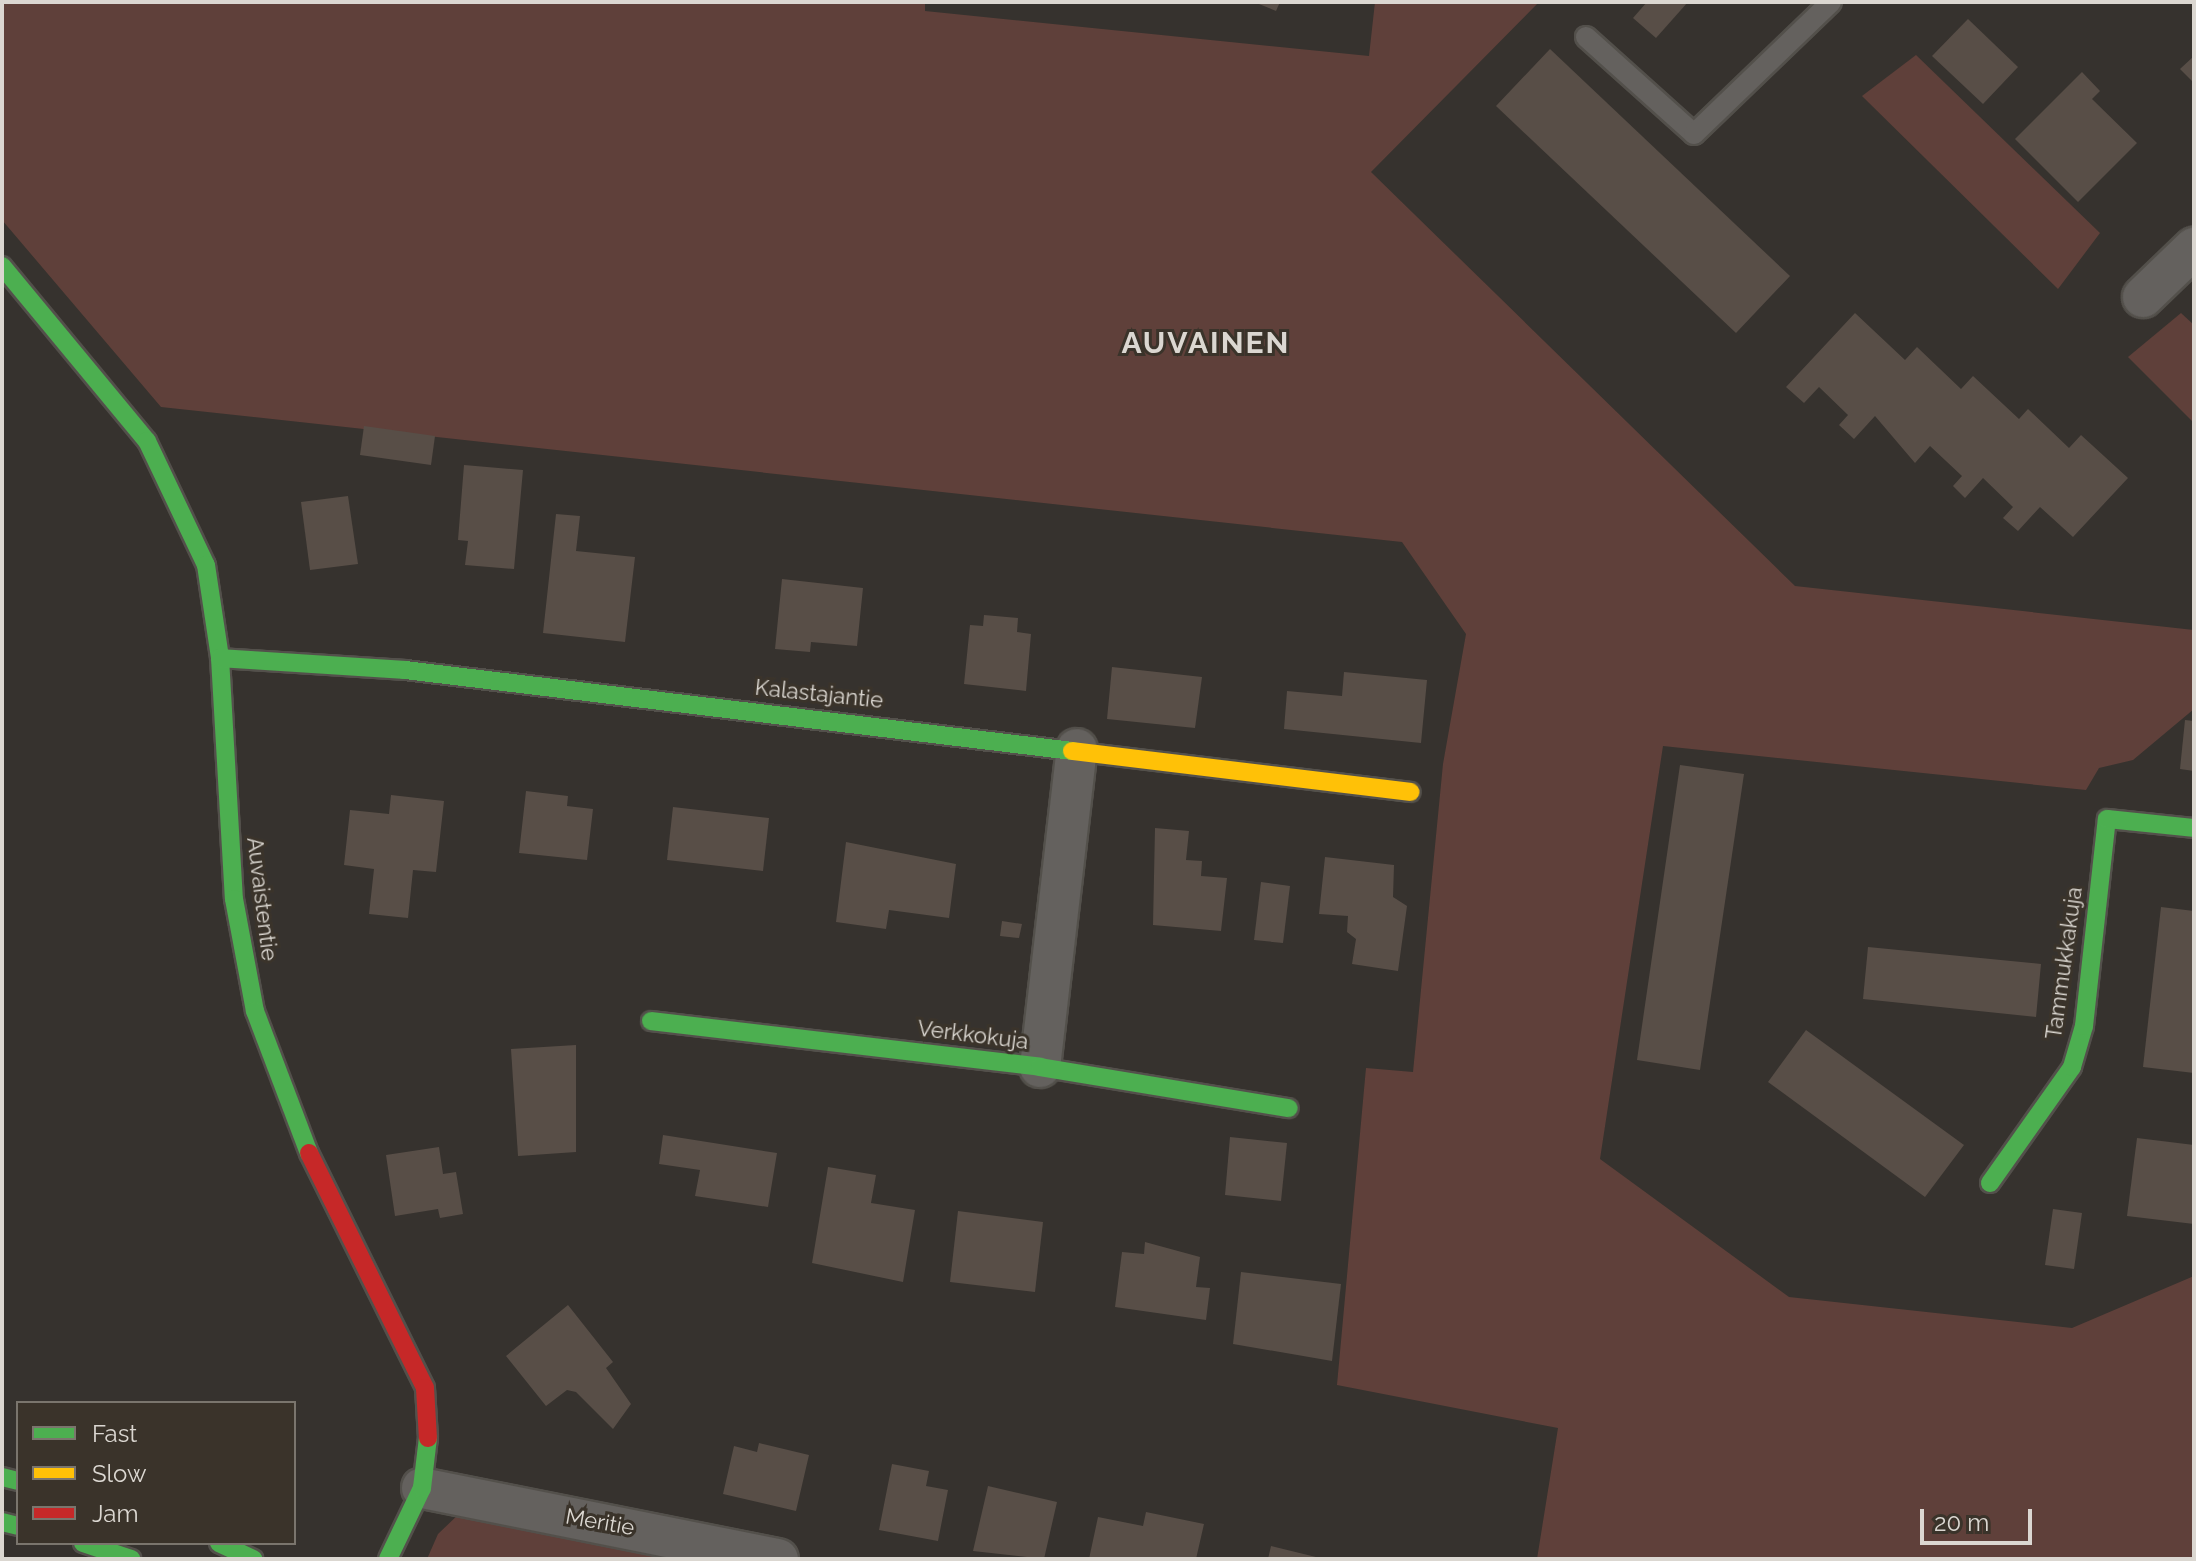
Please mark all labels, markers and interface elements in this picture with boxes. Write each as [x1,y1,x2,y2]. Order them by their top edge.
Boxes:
district label: AUVAINEN [1122,325,1290,361]
street label: Kalastajantie [754,674,884,714]
street label: Auvaistentie [241,836,283,962]
street label: Tammukkakuja [2040,885,2088,1041]
street label: Verkkokuja [916,1015,1030,1055]
legend [16,1401,296,1545]
text: Fast [92,1419,137,1448]
text: Slow [92,1459,146,1488]
scale bar [1924,1493,2036,1543]
text: Jam [92,1499,138,1528]
street label: Meritie [563,1503,637,1541]
text: 20 m [1934,1508,1989,1537]

